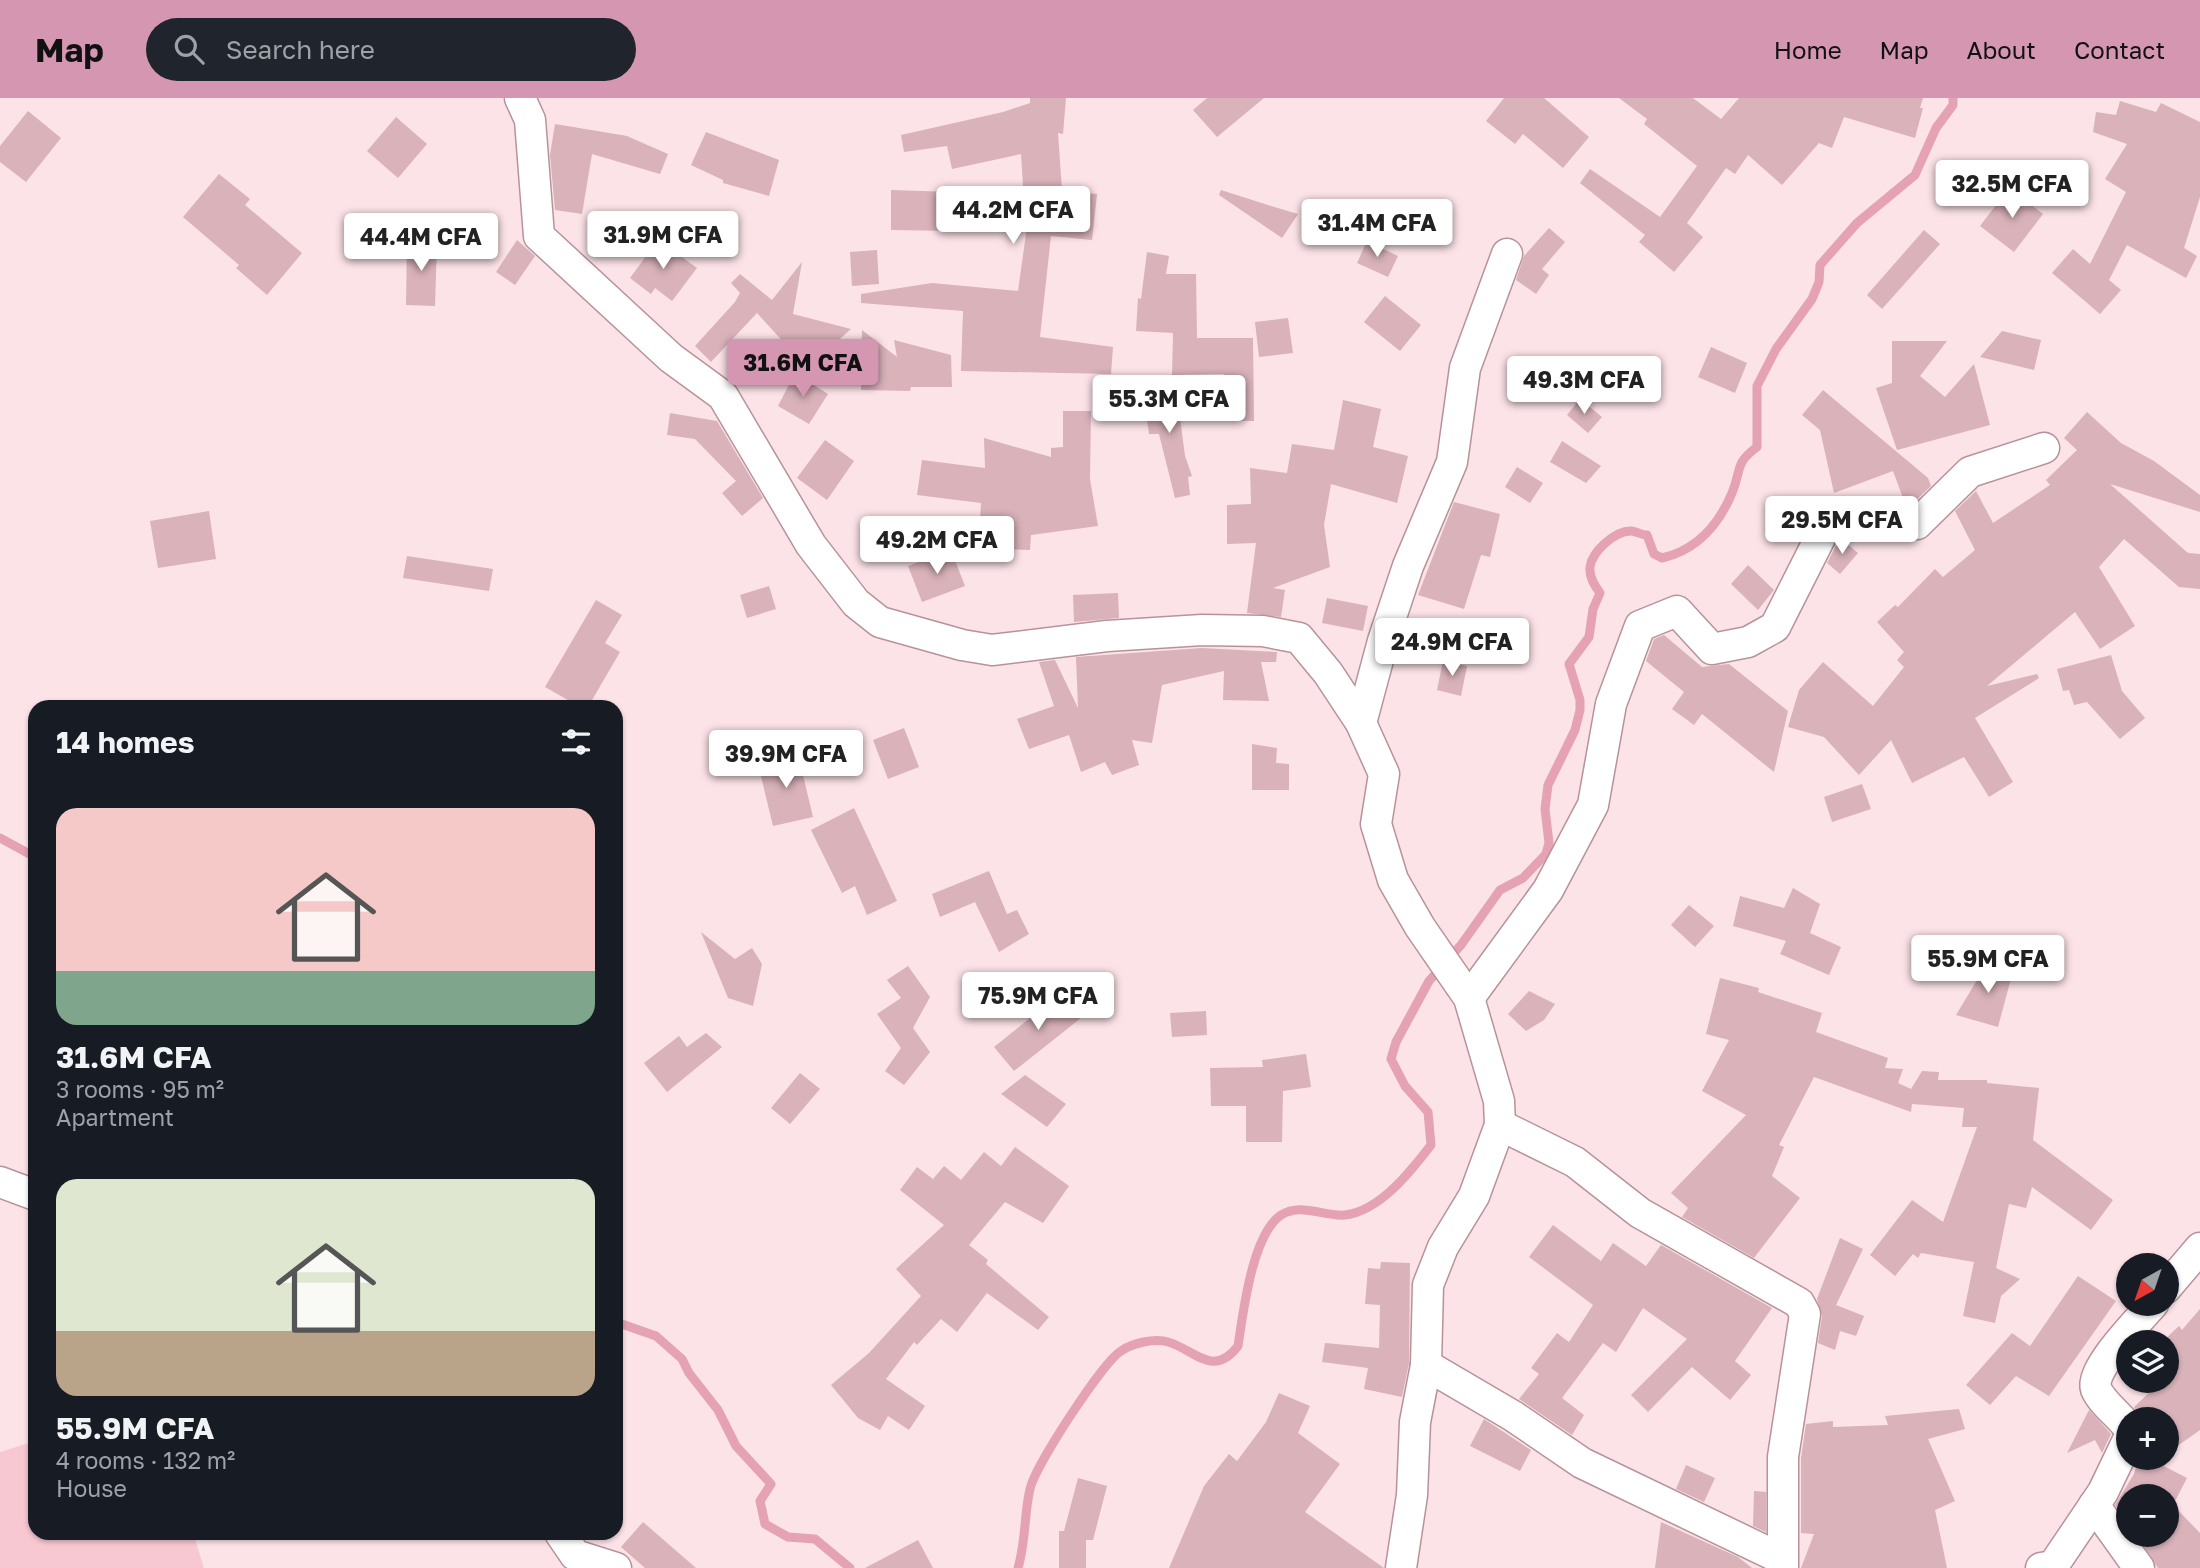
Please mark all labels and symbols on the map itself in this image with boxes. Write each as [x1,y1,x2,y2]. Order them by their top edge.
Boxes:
pin: 32.5M CFA [1932,160,2092,220]
pin: 44.2M CFA [933,186,1093,246]
pin: 31.4M CFA [1297,200,1457,259]
pin: 31.9M CFA [583,212,743,271]
pin: 44.4M CFA [341,214,501,273]
pin: 31.6M CFA [723,340,883,399]
pin: 49.3M CFA [1504,356,1664,416]
pin: 55.3M CFA [1089,376,1249,435]
pin: 29.5M CFA [1762,496,1922,556]
pin: 49.2M CFA [857,517,1017,576]
pin: 24.9M CFA [1372,618,1532,678]
pin: 39.9M CFA [706,730,866,790]
pin: 55.9M CFA [1908,936,2068,995]
pin: 75.9M CFA [958,972,1118,1032]
north arrow [2116,1253,2179,1316]

